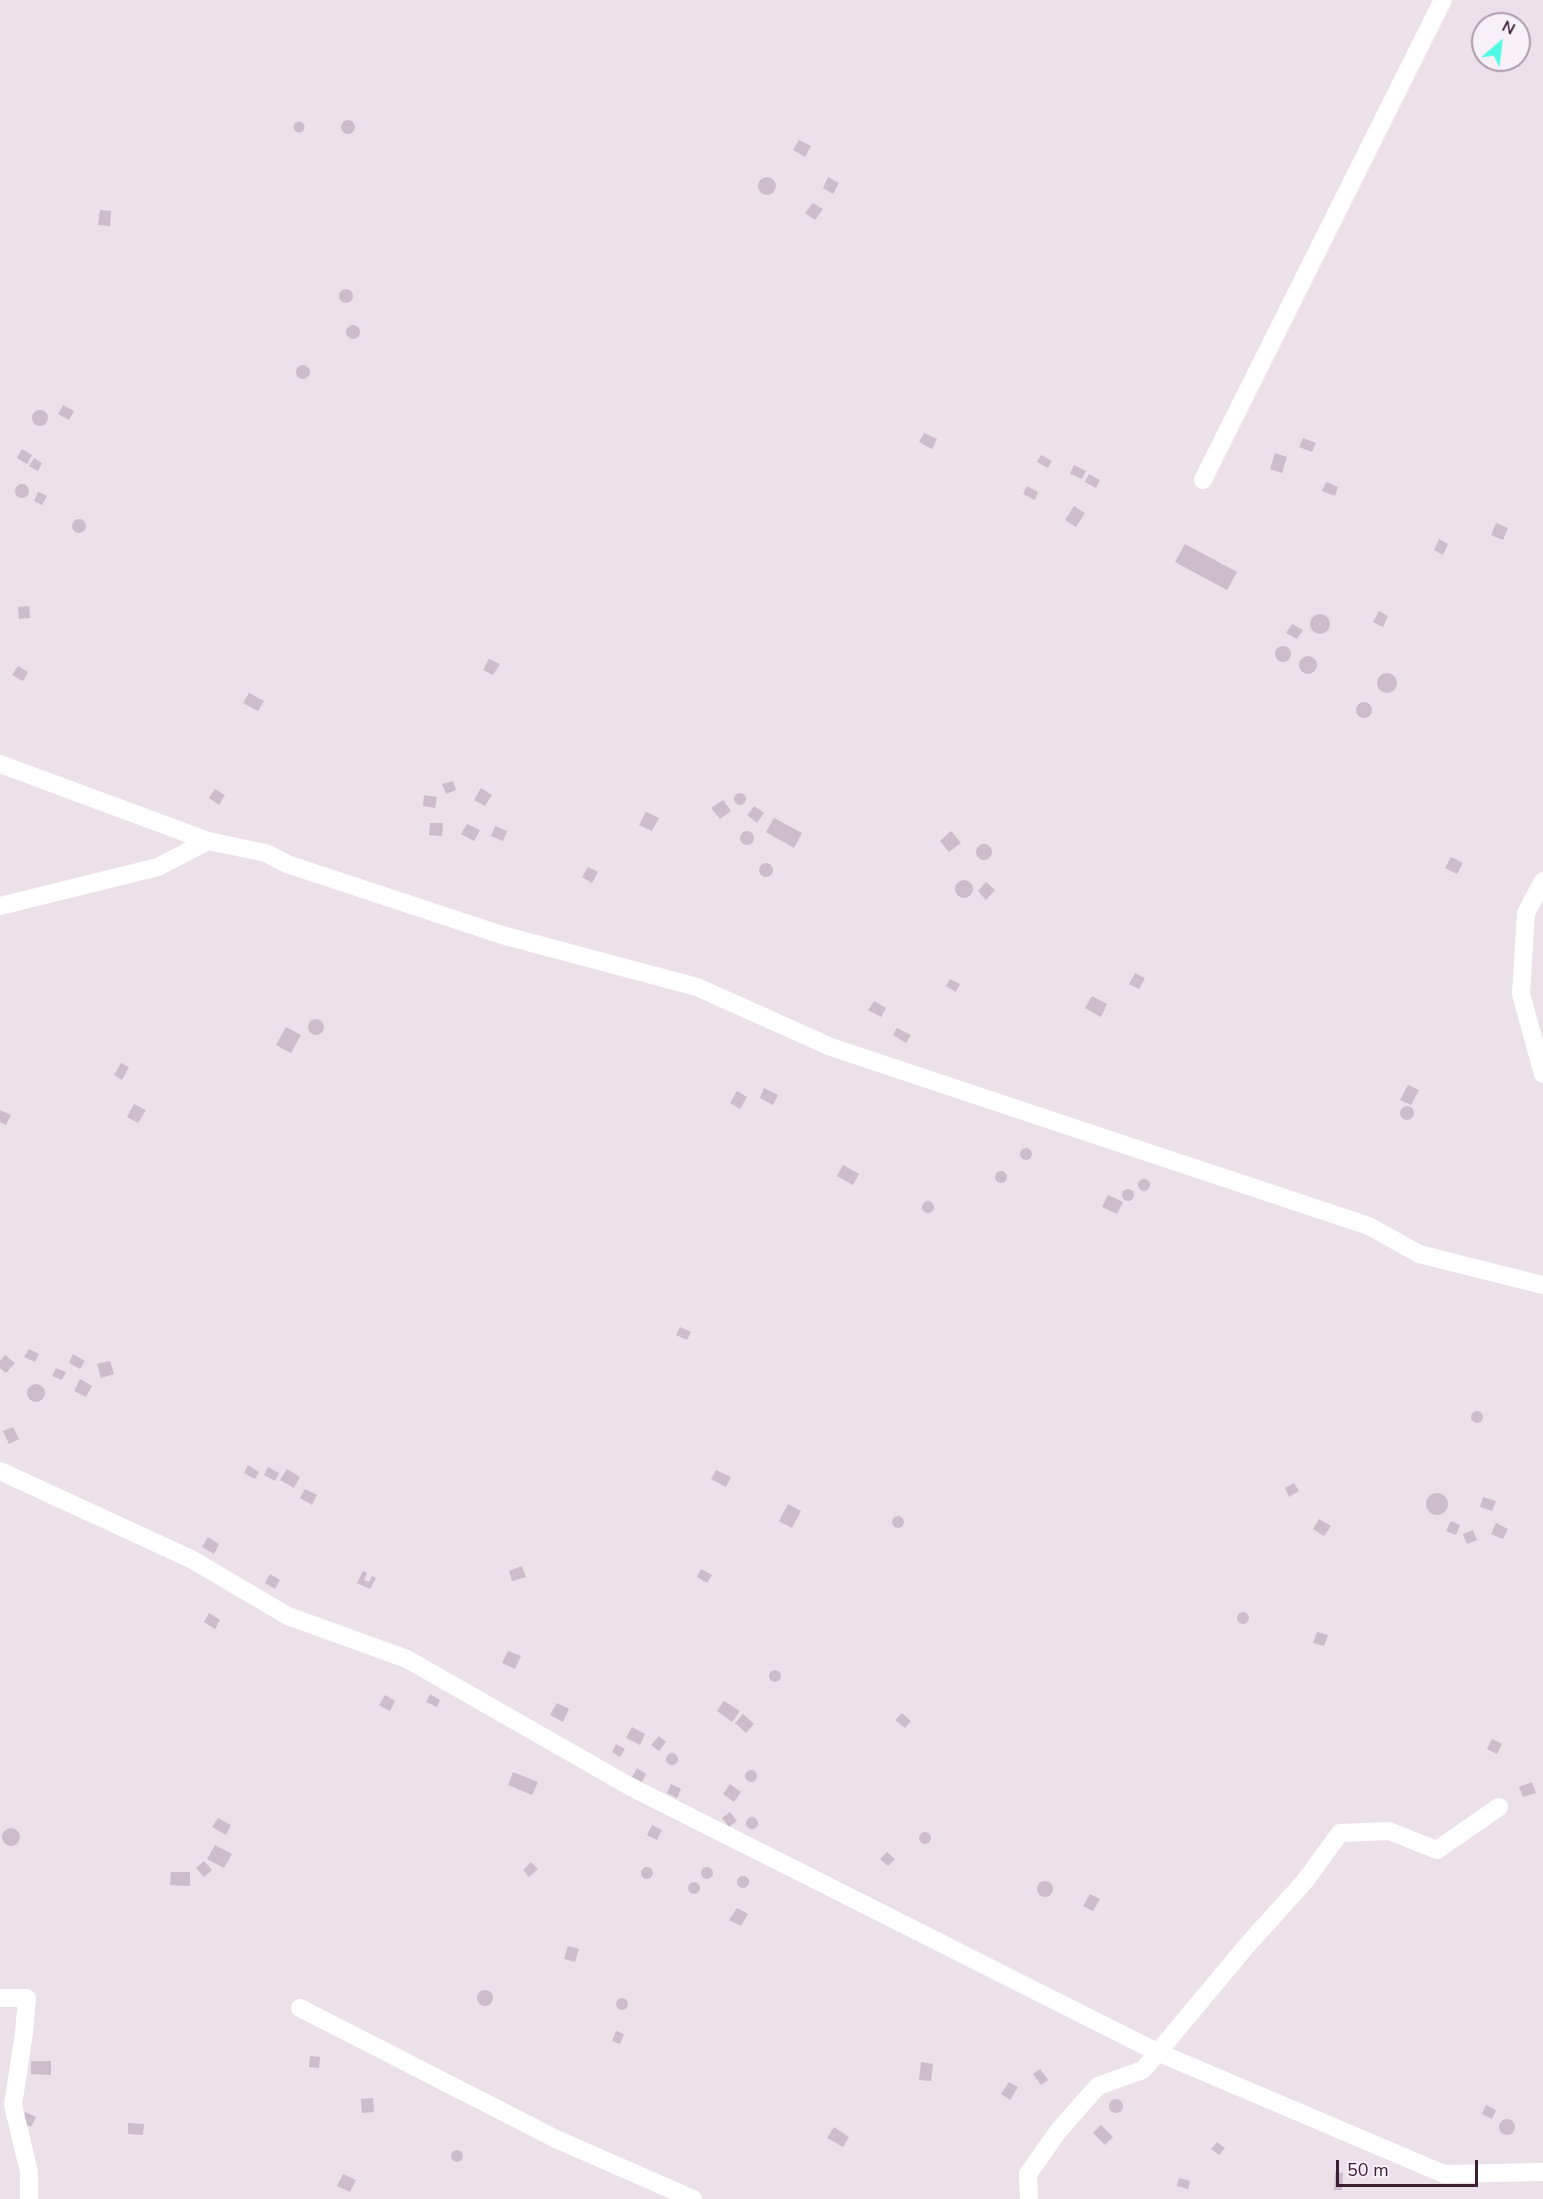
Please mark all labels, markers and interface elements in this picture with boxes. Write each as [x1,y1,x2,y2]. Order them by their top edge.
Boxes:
north arrow [1471,12,1531,72]
text: N [1498,15,1519,40]
scale bar [1339,2148,1482,2186]
text: 50 m [1347,2158,1389,2182]

